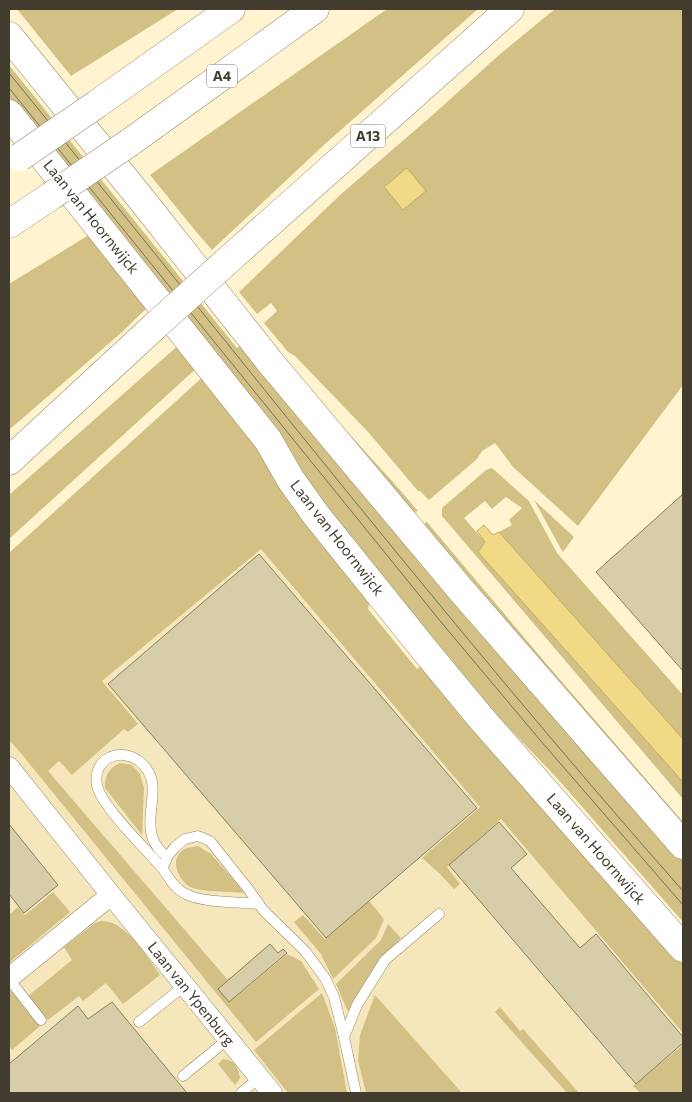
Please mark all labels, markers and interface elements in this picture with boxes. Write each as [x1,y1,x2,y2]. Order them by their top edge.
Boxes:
road number: A4 [207,64,237,88]
road number: A13 [350,124,386,148]
street label: Laan van Hoornwijck [40,156,143,277]
street label: Laan van Hoornwijck [287,476,388,599]
street label: Laan van Hoornwijck [544,789,650,908]
street label: Laan van Ypenburg [144,938,239,1049]

